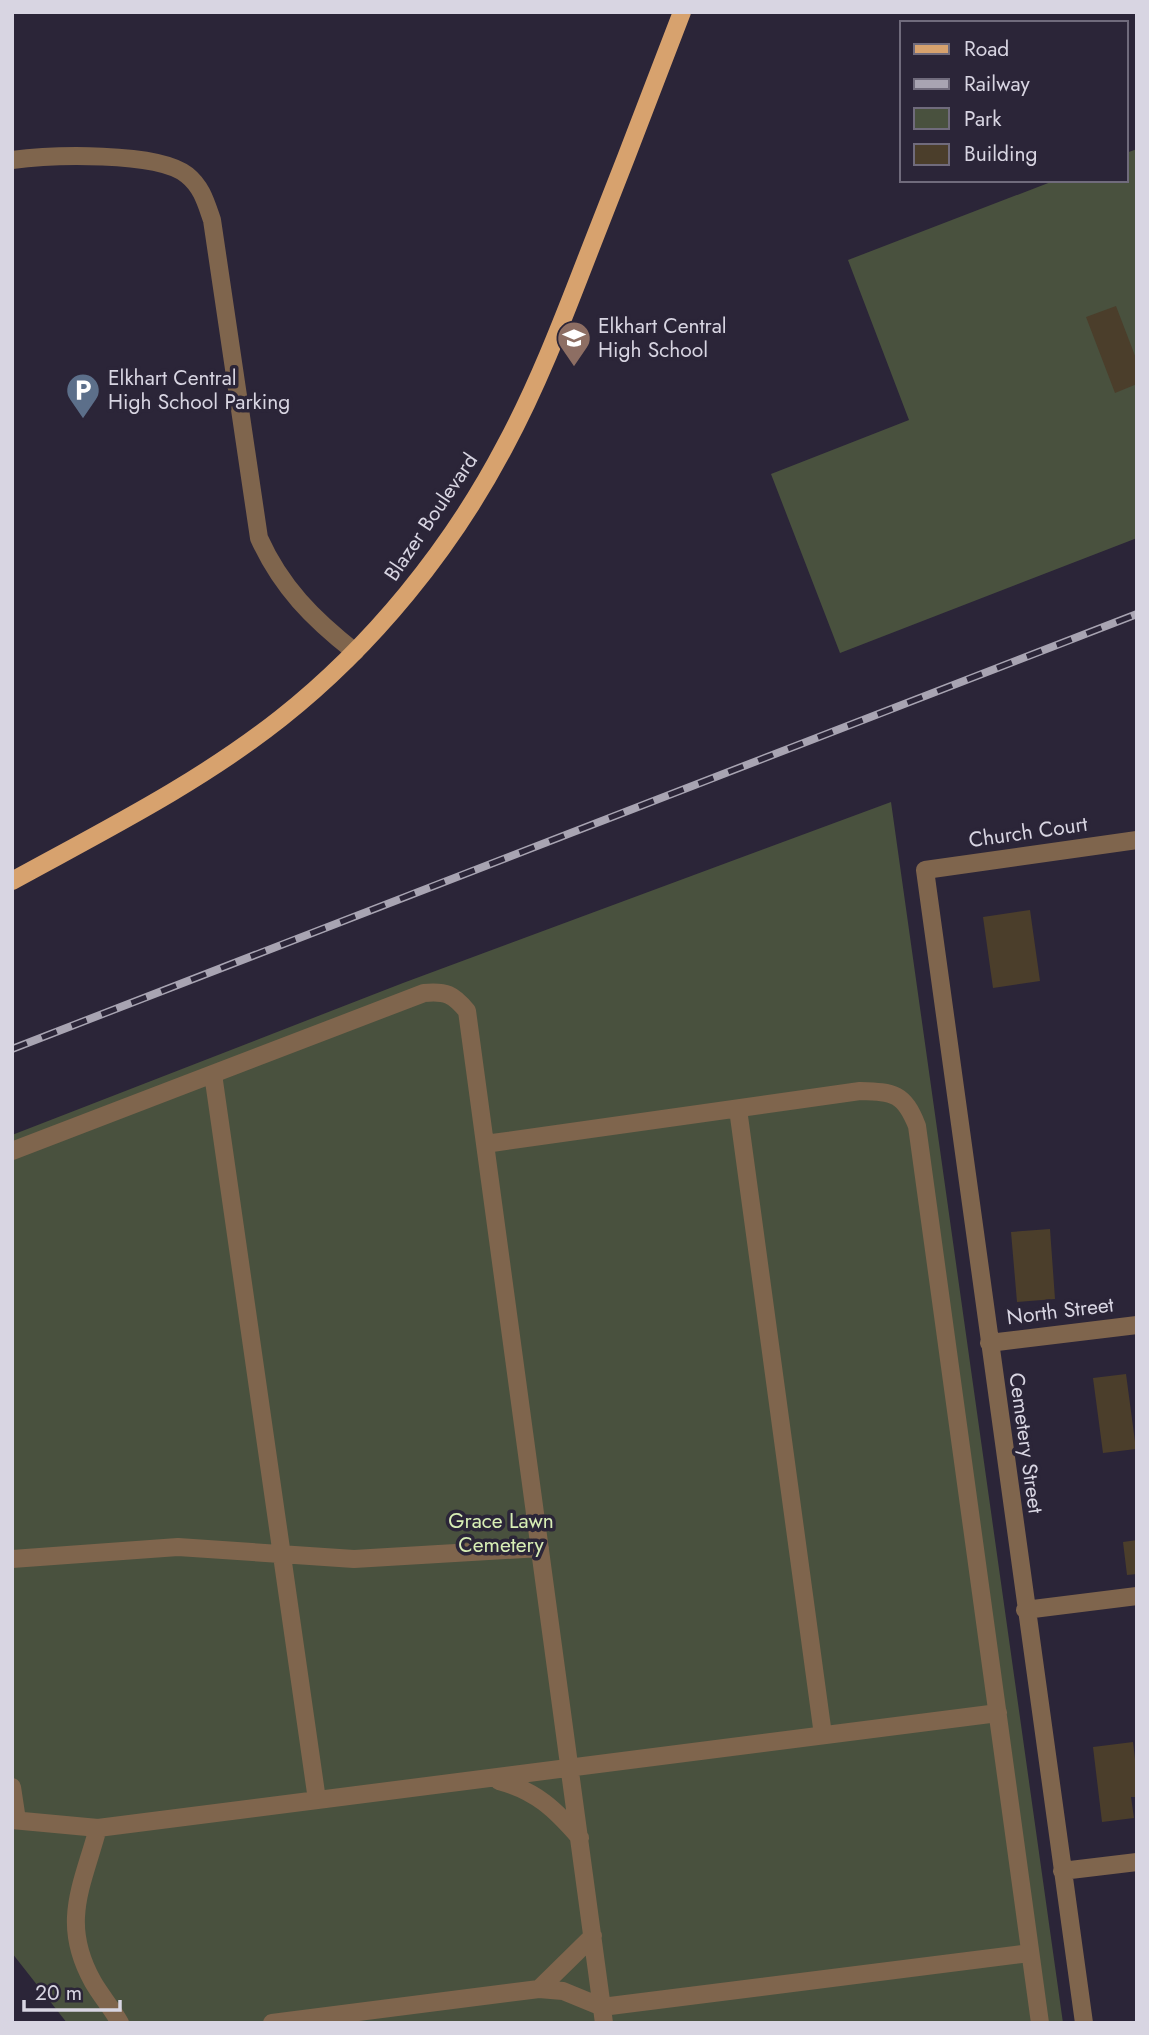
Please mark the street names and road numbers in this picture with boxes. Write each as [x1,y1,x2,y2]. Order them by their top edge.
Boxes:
street label: Blazer Boulevard [377,447,485,587]
street label: Church Court [967,809,1089,855]
street label: North Street [1005,1290,1115,1332]
street label: Cemetery Street [1001,1371,1051,1515]

